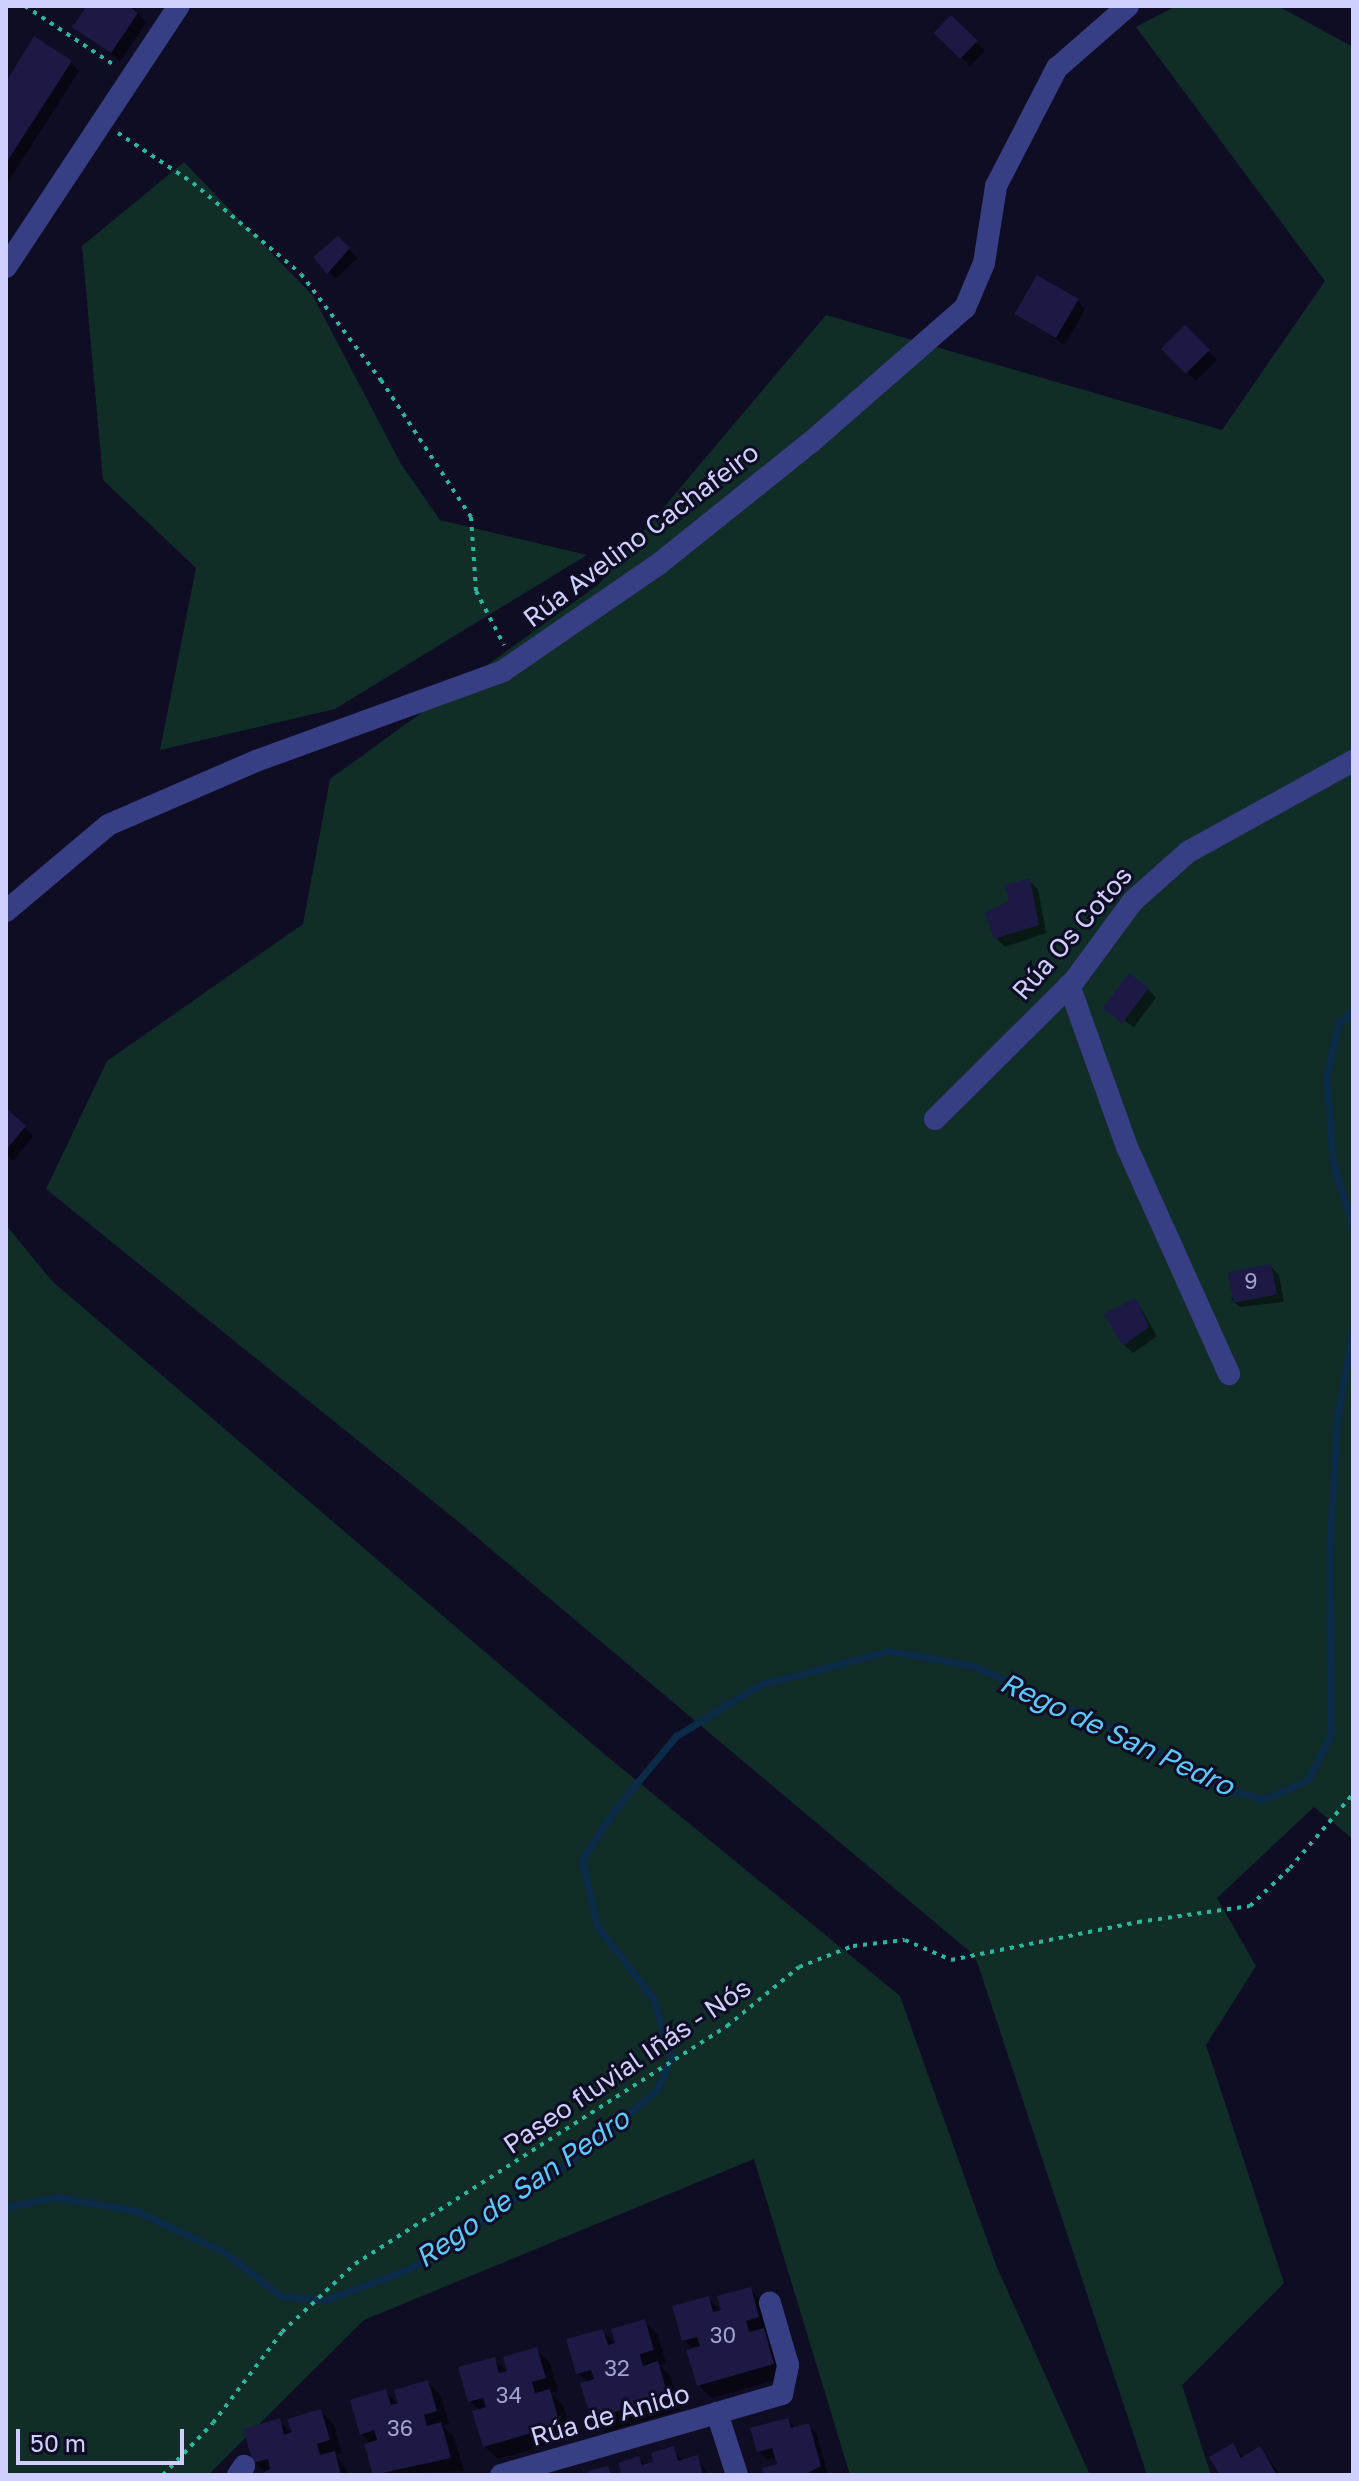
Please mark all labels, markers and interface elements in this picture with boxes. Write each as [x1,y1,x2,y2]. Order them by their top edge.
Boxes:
street label: Rúa Avelino Cachafeiro [517,436,765,634]
street label: Rúa Os Cotos [1006,860,1138,1006]
house number: 9 [1244,1268,1258,1294]
water label: Rego de San Pedro [995,1665,1239,1803]
street label: Paseo fluvial Iñás - Nós [497,1972,757,2160]
water label: Rego de San Pedro [409,2102,635,2274]
house number: 30 [710,2322,736,2348]
house number: 32 [604,2355,630,2381]
street label: Rúa de Anido [527,2377,693,2453]
house number: 34 [496,2382,522,2408]
scale bar [20,2413,188,2463]
house number: 36 [387,2415,413,2441]
text: 50 m [30,2428,86,2457]

